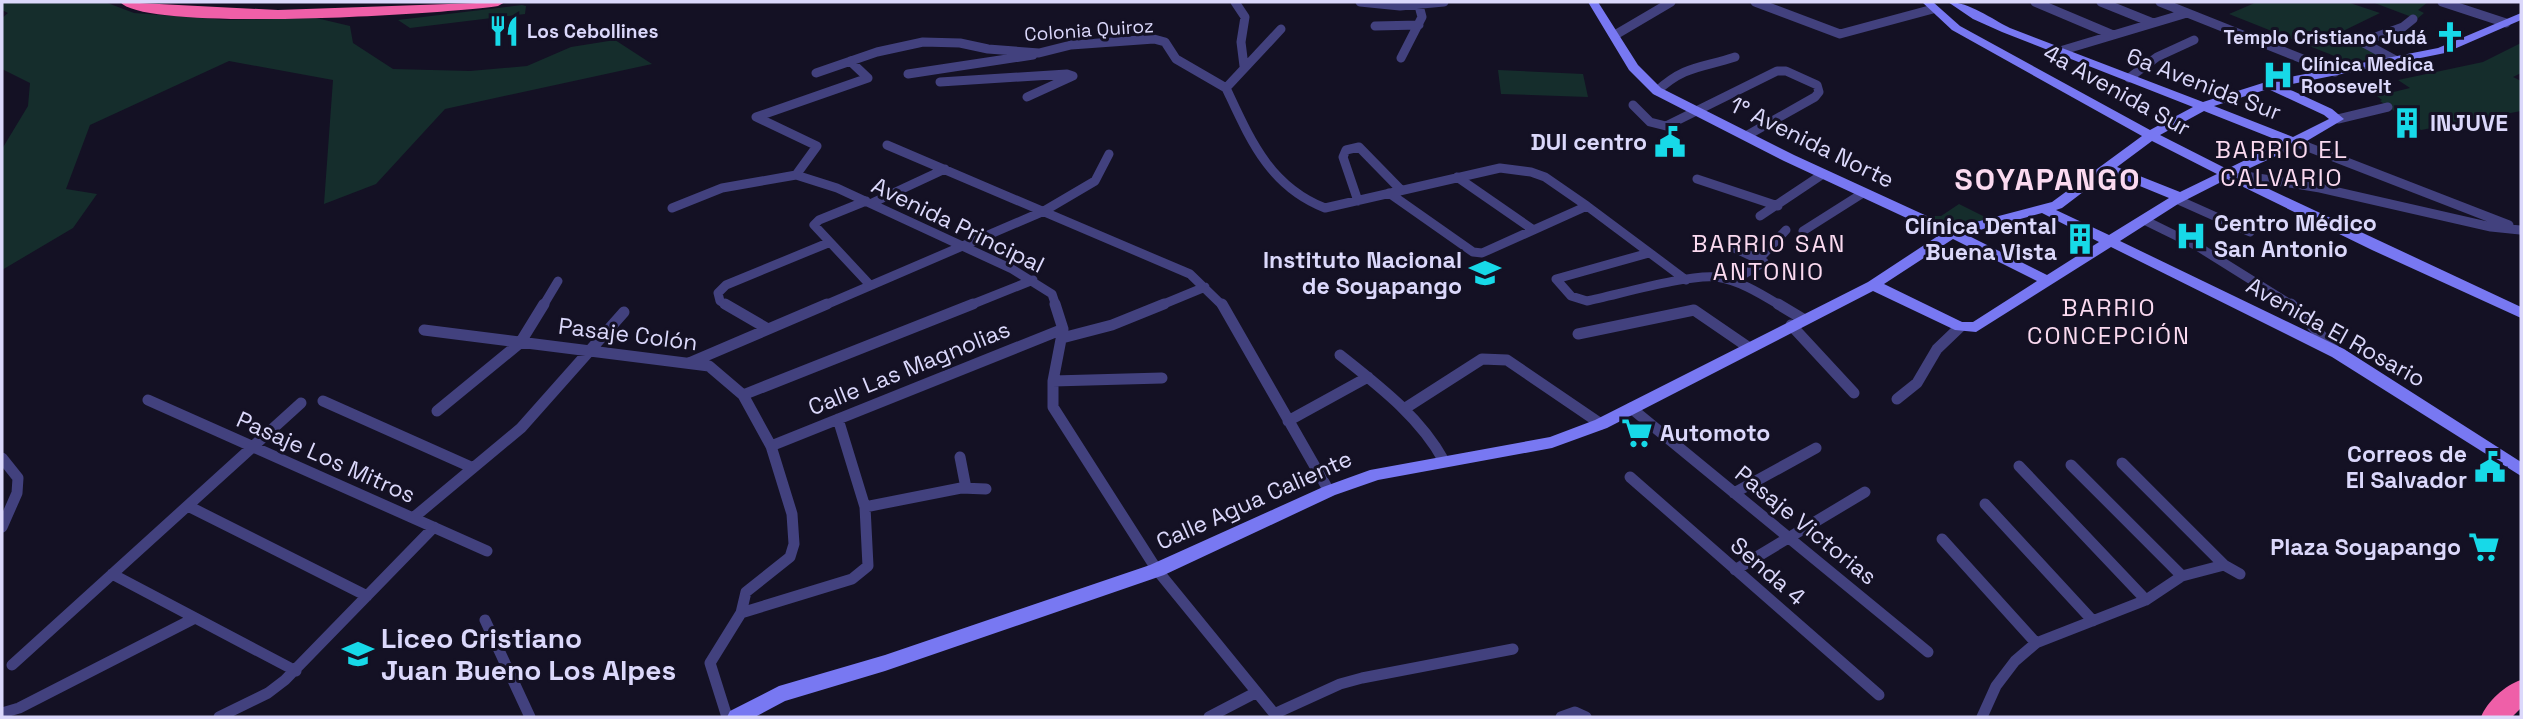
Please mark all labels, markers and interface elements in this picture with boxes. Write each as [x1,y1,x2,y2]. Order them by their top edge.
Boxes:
street label: Colonia Quiroz [1023,13,1155,47]
restaurant icon: Los Cebollines [487,14,521,48]
place label: Los Cebollines [527,19,658,44]
church icon: Templo Cristiano Judá [2433,20,2467,54]
place label: Templo Cristiano Judá [2224,25,2427,50]
street label: 4a Avenida Sur [2038,37,2196,143]
street label: 6a Avenida Sur [2123,41,2285,127]
place label: Clínica Medica Roosevelt [2301,52,2434,99]
hospital icon: Clínica Medica Roosevelt [2261,58,2295,92]
street label: 1° Avenida Norte [1725,89,1899,195]
building icon: INJUVE [2390,106,2424,140]
place label: INJUVE [2430,108,2508,138]
public building icon: DUI centro [1653,125,1687,159]
place label: DUI centro [1530,127,1647,157]
district label: BARRIO EL CALVARIO [2215,134,2349,193]
district label: SOYAPANGO [1955,160,2141,199]
street label: Avenida Principal [867,170,1049,280]
place label: Centro Médico San Antonio [2214,208,2377,264]
place label: Clínica Dental Buena Vista [1905,211,2057,267]
hospital icon: Centro Médico San Antonio [2174,219,2208,253]
building icon: Clínica Dental Buena Vista [2063,222,2097,256]
district label: BARRIO SAN ANTONIO [1692,228,1846,287]
place label: Instituto Nacional de Soyapango [1263,245,1462,301]
school or university icon: Instituto Nacional de Soyapango [1468,256,1502,290]
street label: Avenida El Rosario [2241,270,2431,394]
district label: BARRIO CONCEPCIÓN [2027,292,2191,351]
street label: Pasaje Colón [557,311,699,357]
street label: Calle Las Magnolias [804,314,1014,422]
street label: Pasaje Los Mitros [232,404,420,510]
supermarket icon: Automoto [1620,416,1654,450]
place label: Automoto [1660,418,1770,448]
place label: Correos de El Salvador [2346,439,2467,495]
street label: Calle Agua Caliente [1151,443,1357,557]
public building icon: Correos de El Salvador [2473,450,2507,484]
street label: Pasaje Victorias [1729,459,1883,591]
street label: Senda 4 [1724,530,1812,612]
supermarket icon: Plaza Soyapango [2467,530,2501,564]
place label: Plaza Soyapango [2270,532,2461,562]
place label: Liceo Cristiano Juan Bueno Los Alpes [381,620,676,688]
school or university icon: Liceo Cristiano Juan Bueno Los Alpes [341,637,375,671]

